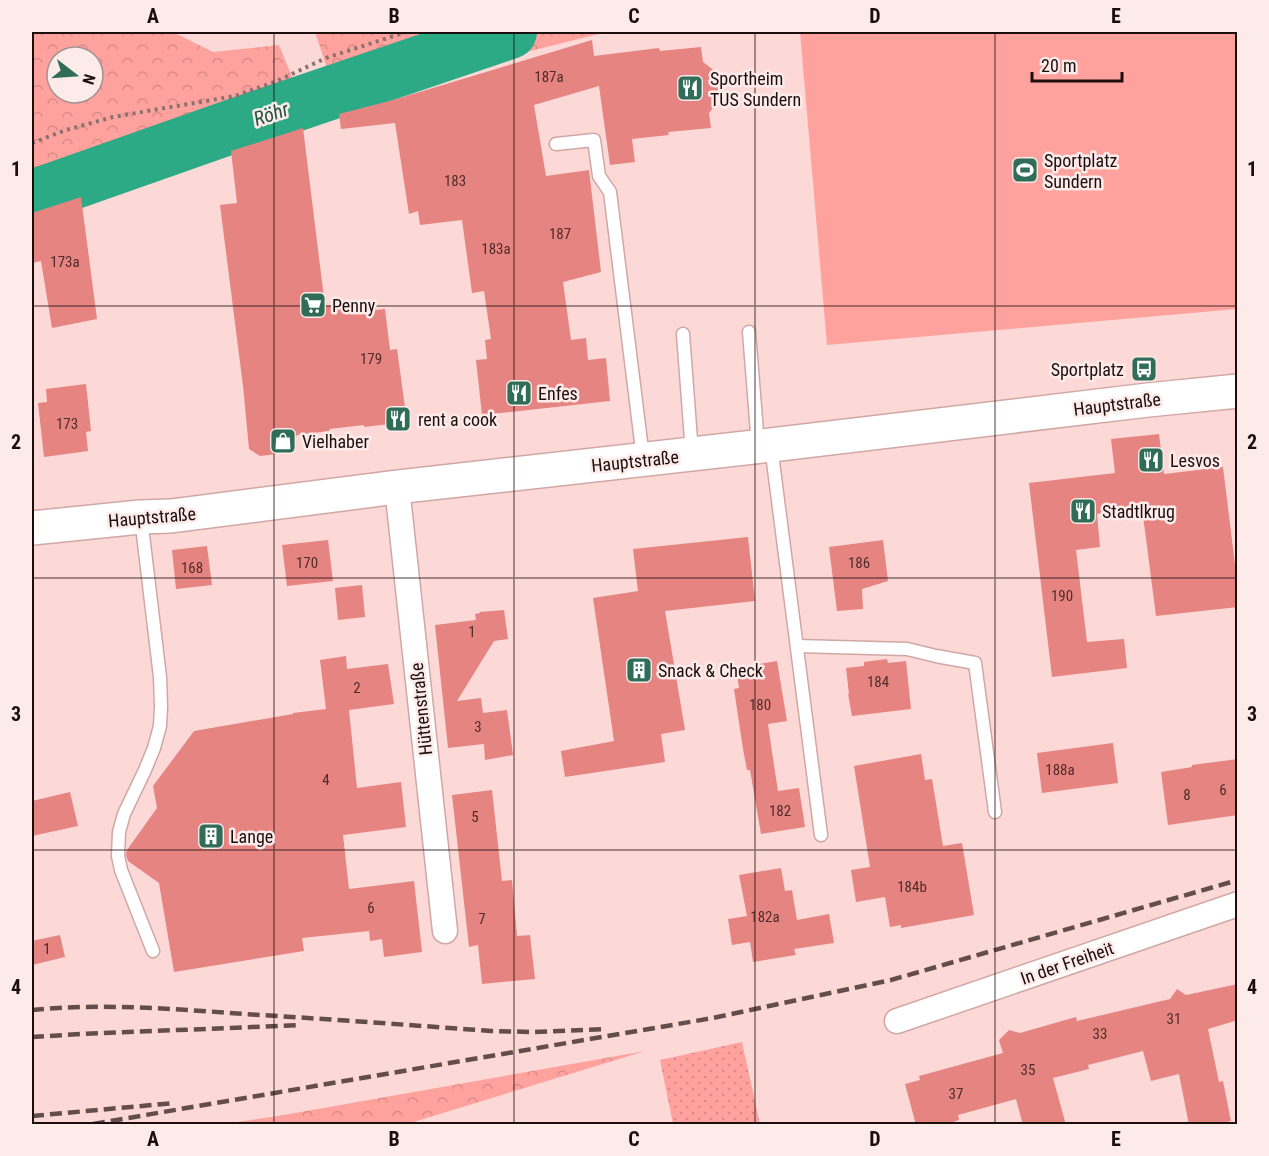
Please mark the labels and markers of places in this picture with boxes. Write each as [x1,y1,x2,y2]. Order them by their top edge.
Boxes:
place label: Sportheim TUS Sundern [710,68,801,110]
restaurant icon: Sportheim TUS Sundern [675,73,705,103]
place label: Sportplatz Sundern [1044,150,1117,192]
sports icon: Sportplatz Sundern [1010,155,1040,185]
supermarket icon: Penny [298,290,328,320]
place label: Penny [332,295,376,316]
bus stop icon: Sportplatz [1129,354,1159,384]
place label: Sportplatz [1051,359,1124,380]
restaurant icon: Enfes [504,378,534,408]
place label: Enfes [538,383,578,404]
restaurant icon: rent a cook [383,404,413,434]
place label: rent a cook [418,409,497,430]
shop icon: Vielhaber [268,426,298,456]
place label: Vielhaber [302,431,369,452]
restaurant icon: Lesvos [1136,445,1166,475]
place label: Lesvos [1170,450,1220,471]
restaurant icon: Stadtlkrug [1068,496,1098,526]
place label: Stadtlkrug [1102,501,1175,522]
building icon: Snack & Check [624,655,654,685]
place label: Snack & Check [658,660,763,681]
building icon: Lange [196,821,226,851]
place label: Lange [230,826,273,847]

